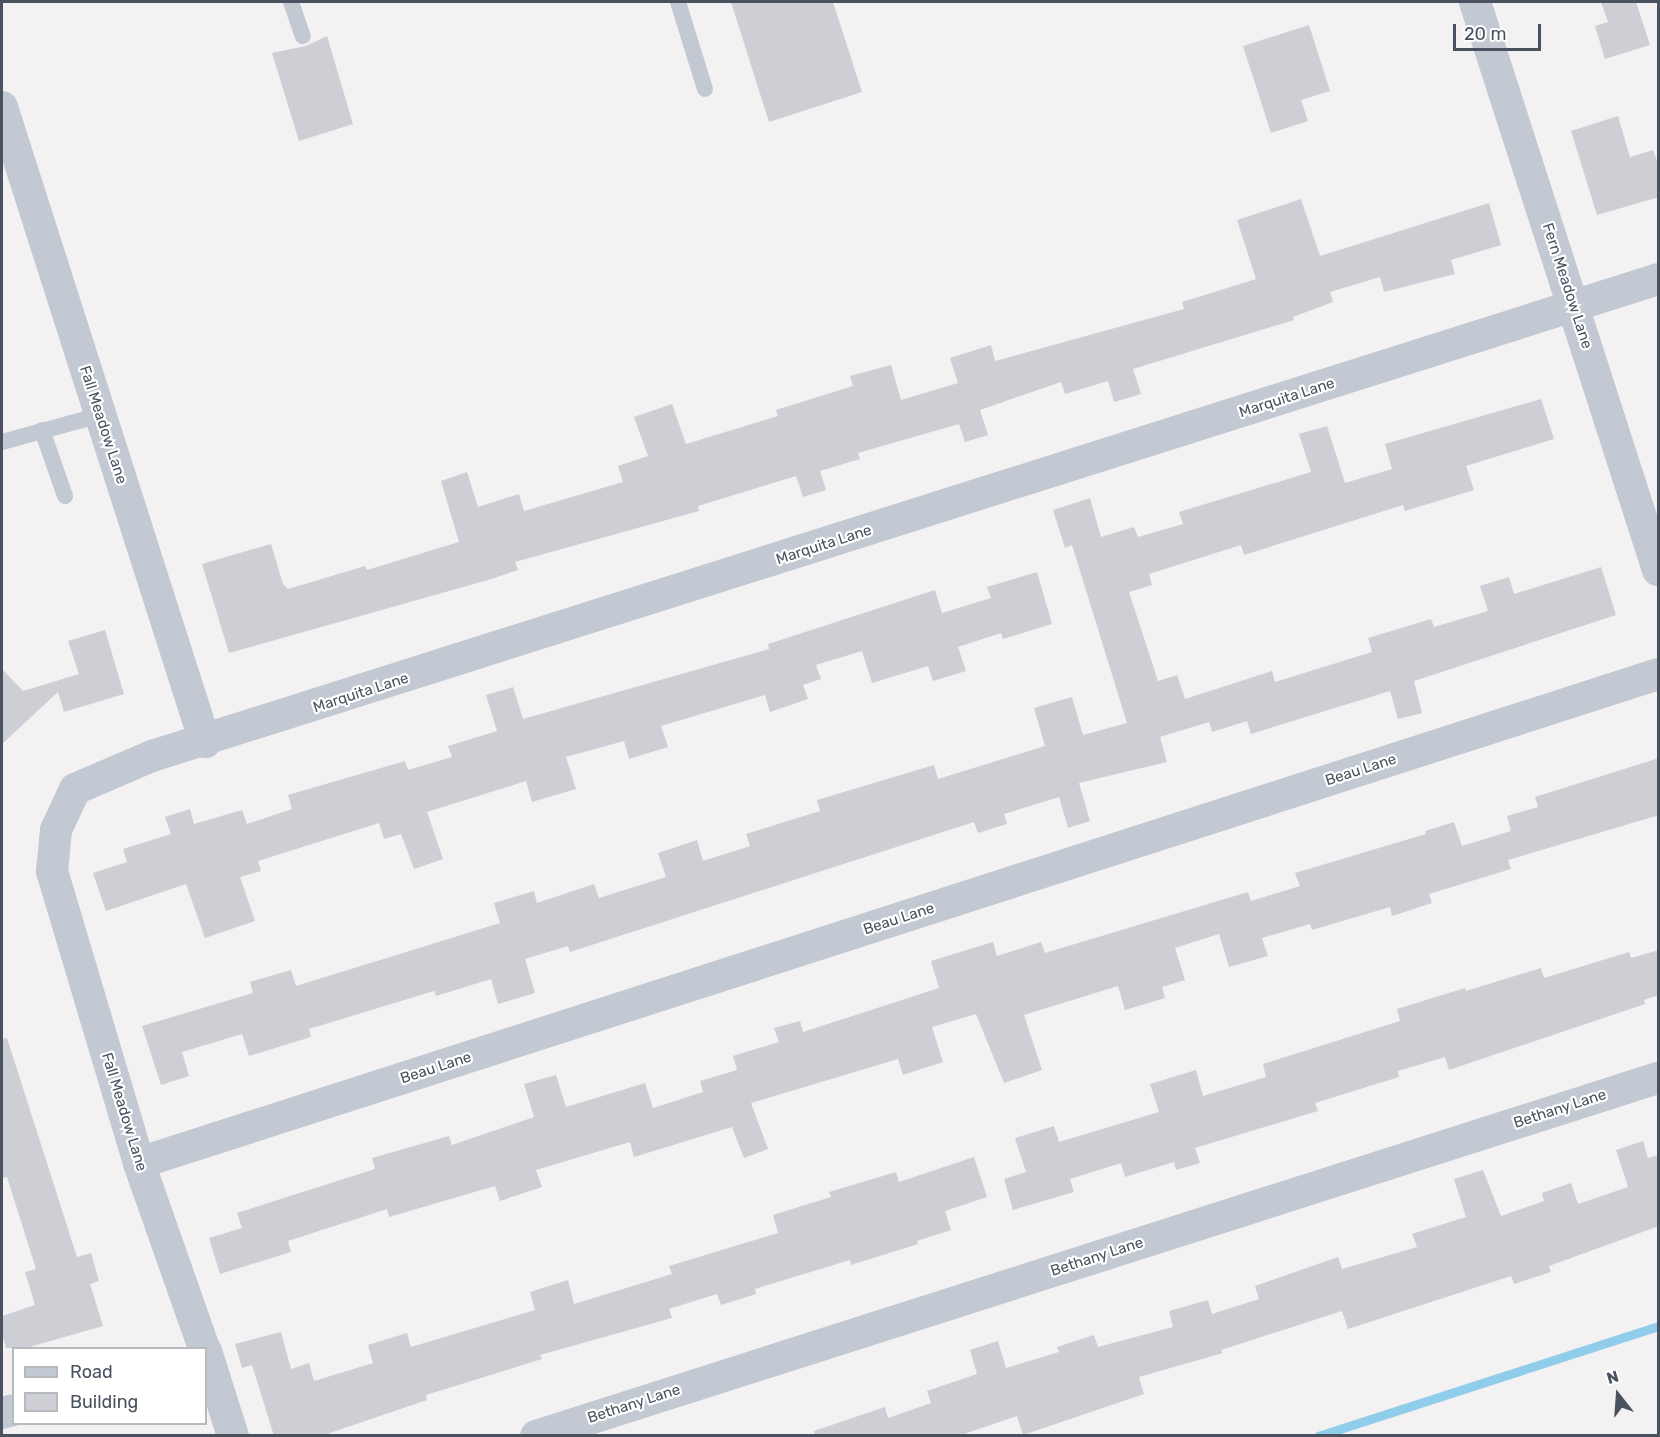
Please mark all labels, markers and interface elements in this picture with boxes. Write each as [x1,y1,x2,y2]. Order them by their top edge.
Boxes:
scale bar [1456,12,1544,50]
text: 20 m [1464,23,1506,45]
street label: Fern Meadow Lane [1538,221,1596,351]
street label: Fall Meadow Lane [75,364,131,486]
street label: Marquita Lane [1237,374,1337,422]
street label: Marquita Lane [774,521,874,569]
street label: Marquita Lane [311,669,411,717]
street label: Beau Lane [1323,750,1399,790]
street label: Beau Lane [861,899,937,939]
street label: Beau Lane [398,1048,474,1088]
street label: Fall Meadow Lane [97,1050,151,1174]
street label: Bethany Lane [1511,1086,1609,1132]
street label: Bethany Lane [1048,1234,1146,1280]
legend [12,1347,207,1425]
text: Road [70,1361,113,1383]
north arrow [1588,1365,1648,1425]
text: N [1604,1367,1621,1388]
street label: Bethany Lane [585,1381,683,1427]
text: Building [70,1391,138,1413]

